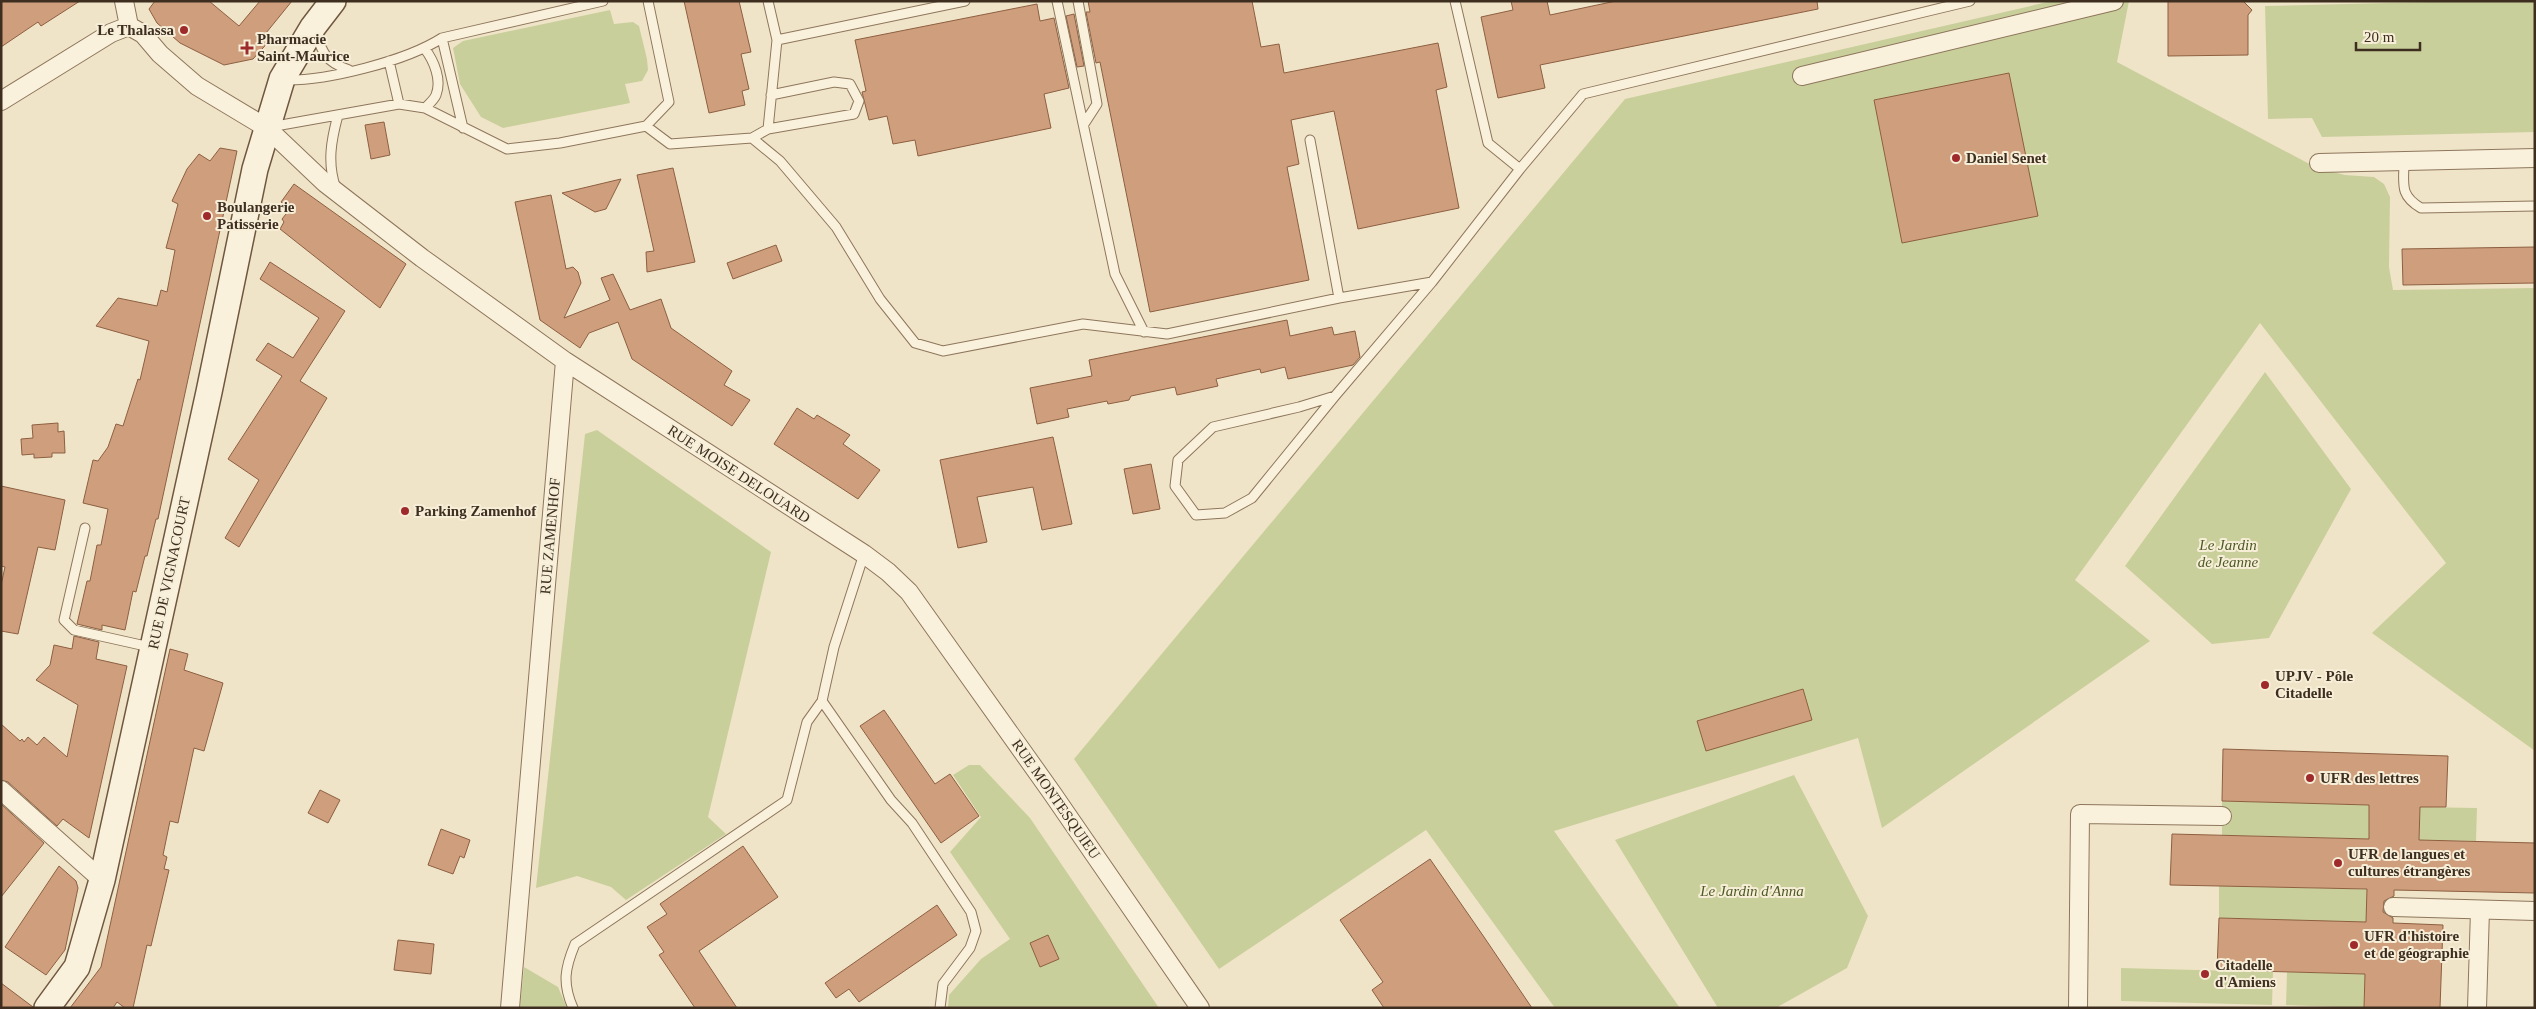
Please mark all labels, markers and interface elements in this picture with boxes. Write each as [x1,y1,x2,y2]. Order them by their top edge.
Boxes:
scale bar [2356,20,2420,52]
place label: Le Thalassa [97,22,174,38]
marker: Le Thalassa [178,24,190,36]
text: 20 m [2364,29,2395,45]
place label: Pharmacie Saint-Maurice [257,31,350,64]
marker: Pharmacie Saint-Maurice [241,42,253,54]
place label: Daniel Senet [1966,150,2046,166]
marker: Daniel Senet [1950,152,1962,164]
place label: Boulangerie Patisserie [217,199,295,232]
marker: Boulangerie Patisserie [201,210,213,222]
street label: RUE MOISE DELOUARD [665,422,813,526]
street label: RUE ZAMENHOF [537,477,563,595]
street label: RUE DE VIGNACOURT [145,495,193,651]
place label: Parking Zamenhof [415,503,537,519]
marker: Parking Zamenhof [399,505,411,517]
park label: Le Jardin de Jeanne [2198,537,2259,570]
place label: UPJV - Pôle Citadelle [2275,668,2353,701]
marker: UPJV - Pôle Citadelle [2259,679,2271,691]
street label: RUE MONTESQUIEU [1009,736,1103,862]
place label: UFR des lettres [2320,770,2419,786]
marker: UFR des lettres [2304,772,2316,784]
place label: UFR de langues et cultures étrangères [2348,846,2470,879]
marker: UFR de langues et cultures étrangères [2332,857,2344,869]
park label: Le Jardin d'Anna [1699,883,1804,899]
place label: UFR d'histoire et de géographie [2364,928,2469,961]
marker: UFR d'histoire et de géographie [2348,939,2360,951]
place label: Citadelle d'Amiens [2215,957,2276,990]
marker: Citadelle d'Amiens [2199,968,2211,980]

